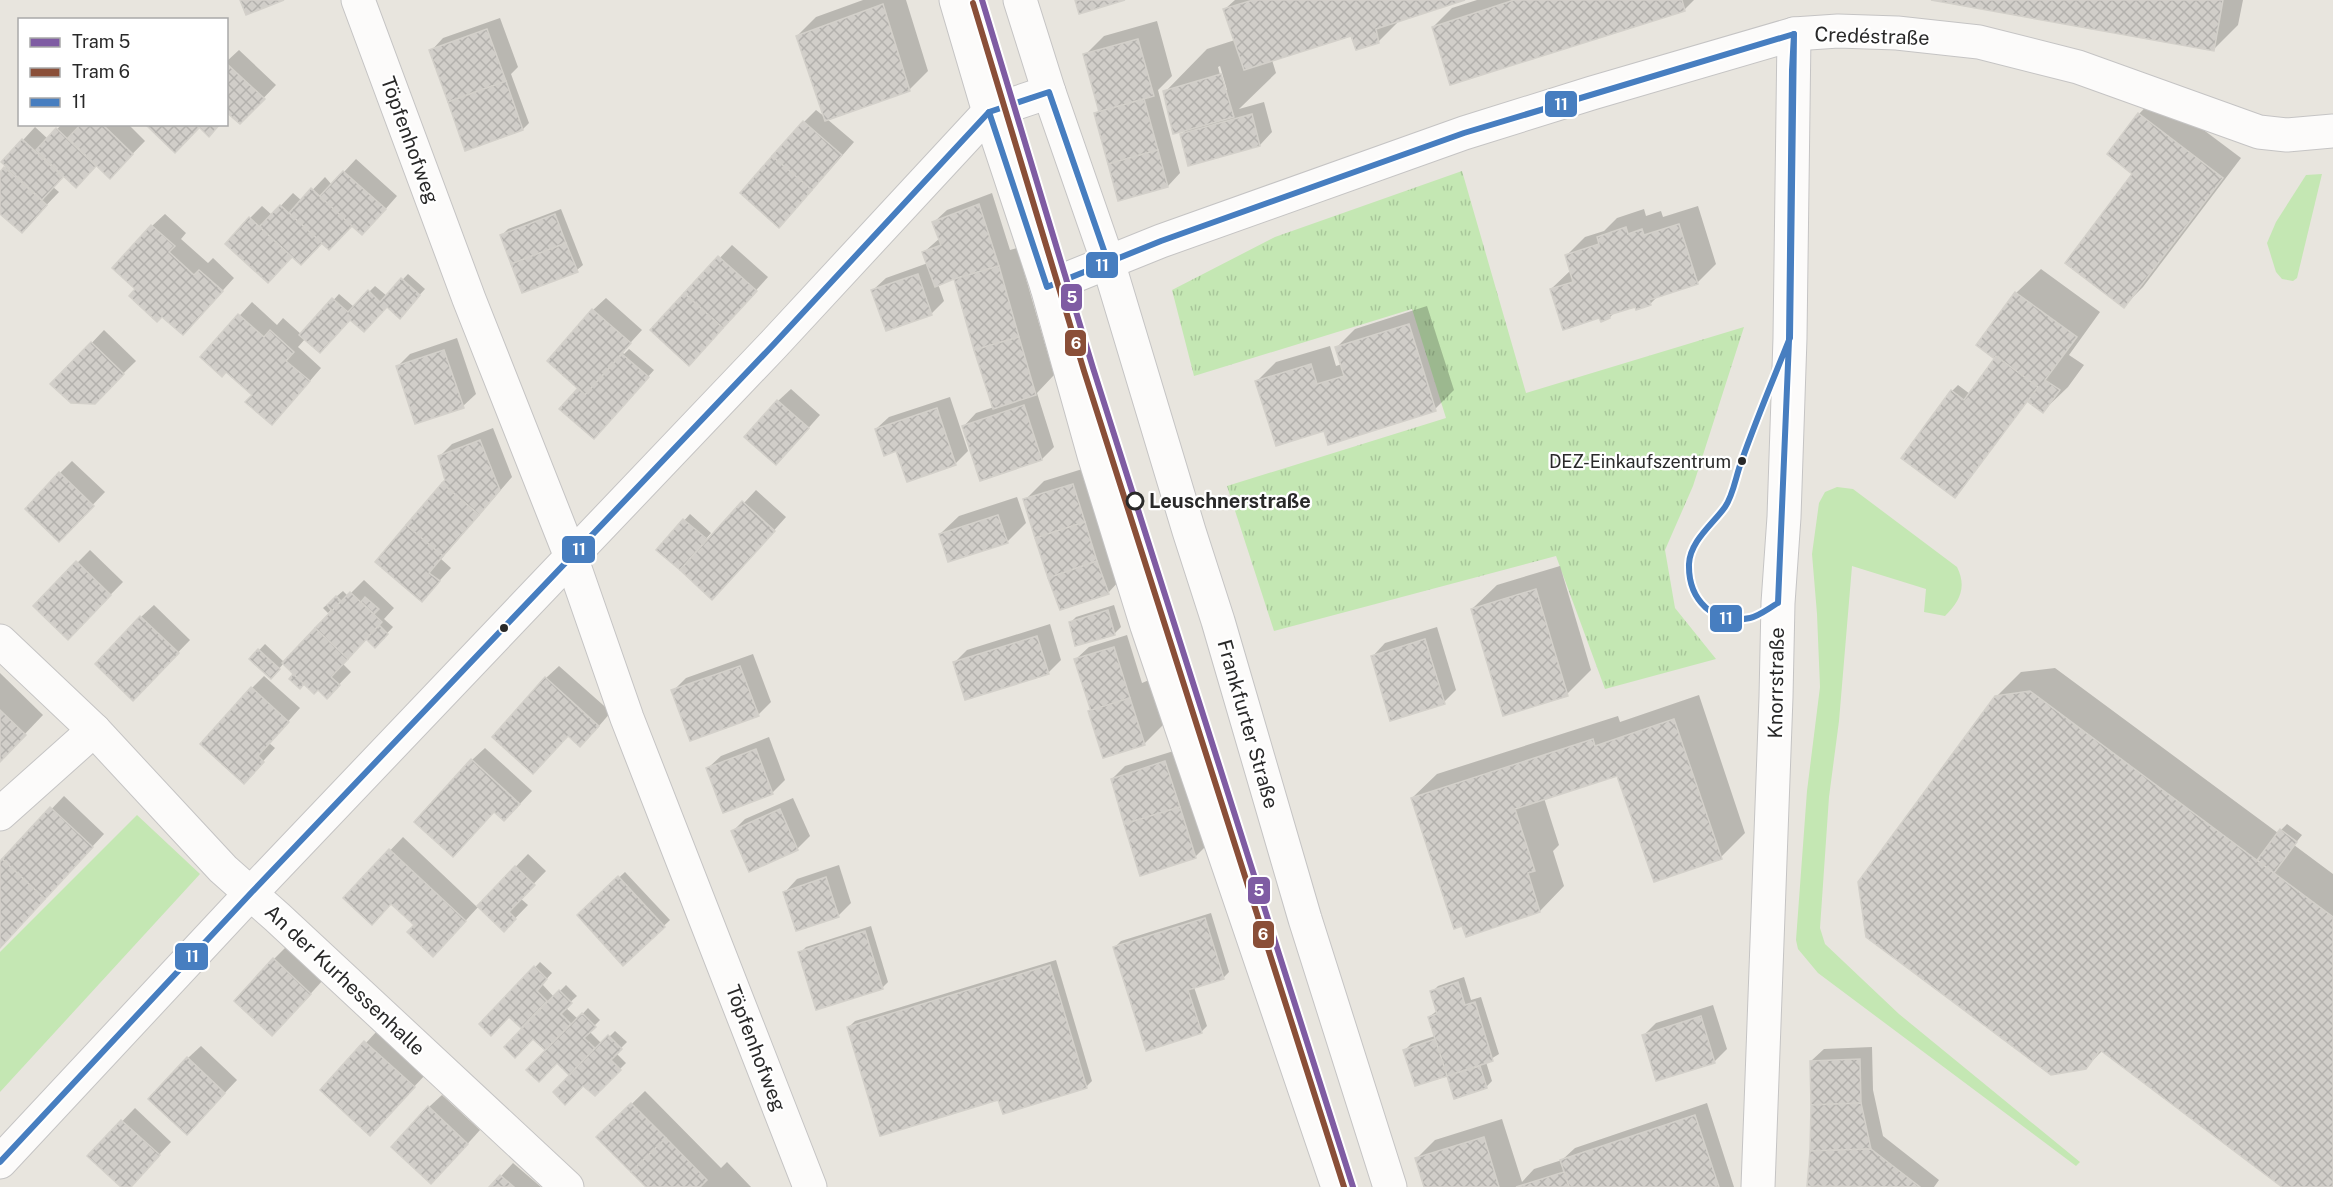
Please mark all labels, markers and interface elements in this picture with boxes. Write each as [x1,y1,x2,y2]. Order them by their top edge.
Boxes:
legend [18,18,228,126]
street label: Credéstraße [1814,22,1930,50]
text: Tram 5 [72,31,130,52]
text: Tram 6 [72,61,130,82]
street label: Töpfenhofweg [376,73,444,207]
line badge: 11 [1544,90,1578,118]
text: 11 [72,91,87,112]
text: 11 [1554,95,1568,114]
line badge: 11 [1085,251,1119,279]
text: 11 [1095,256,1109,275]
line badge: 5 [1060,283,1083,312]
text: 5 [1067,288,1078,307]
line badge: 6 [1064,329,1087,357]
text: 6 [1071,334,1081,353]
place label: DEZ-Einkaufszentrum [1549,451,1731,472]
marker: DEZ-Einkaufszentrum [1736,455,1748,467]
place label: Leuschnerstraße [1149,489,1311,513]
marker: Leuschnerstraße [1126,492,1144,510]
line badge: 11 [561,535,596,564]
text: 11 [572,540,586,559]
line badge: 11 [1709,604,1743,633]
text: 11 [1719,609,1733,628]
unlabelled marker [498,622,510,634]
street label: Knorrstraße [1763,627,1789,739]
street label: Frankfurter Straße [1212,637,1284,811]
line badge: 5 [1247,876,1271,905]
text: 5 [1254,881,1265,900]
street label: An der Kurhessenhalle [260,900,430,1060]
line badge: 6 [1252,920,1275,949]
text: 6 [1258,925,1268,944]
line badge: 11 [174,942,209,971]
text: 11 [185,947,199,966]
street label: Töpfenhofweg [721,981,791,1115]

